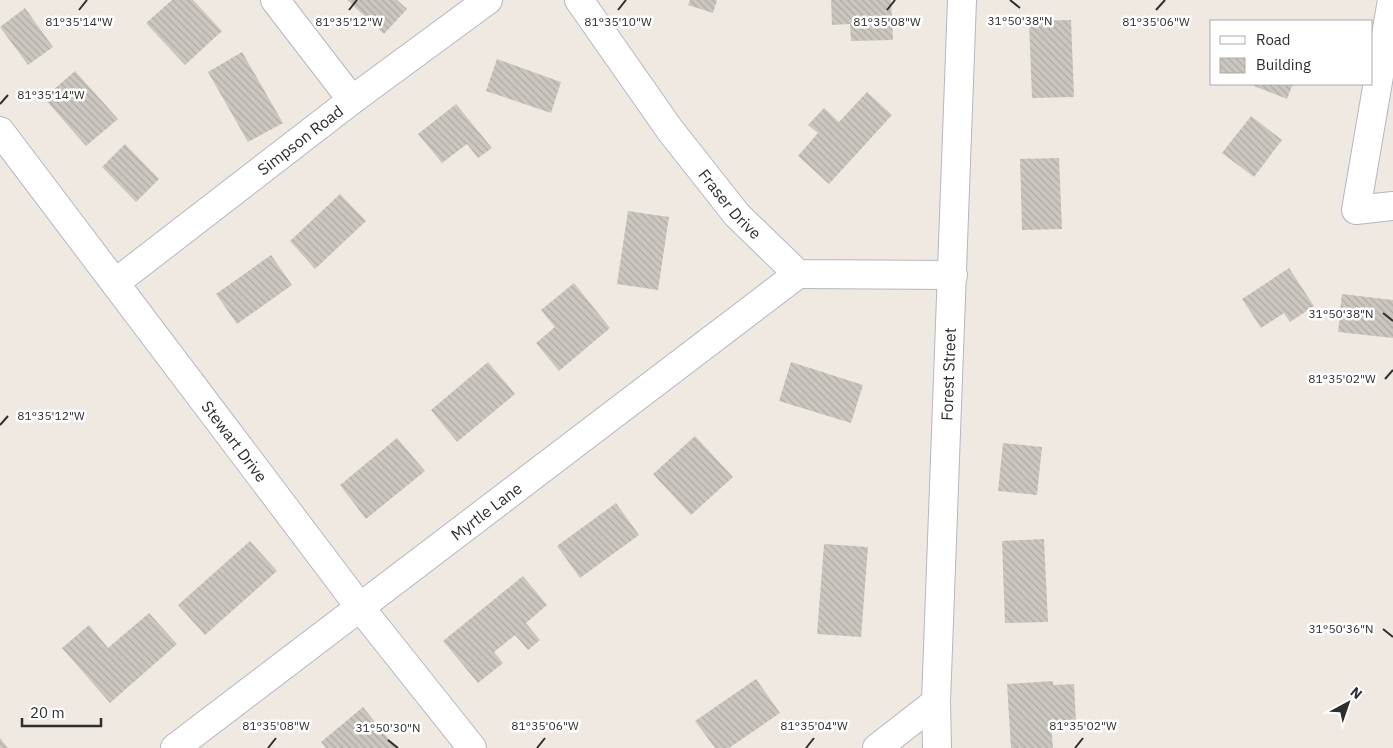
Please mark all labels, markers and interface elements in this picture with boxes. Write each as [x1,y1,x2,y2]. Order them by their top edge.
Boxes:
text: 31°50'38"N [987,13,1053,28]
text: 81°35'14"W [45,14,113,29]
text: 81°35'12"W [315,14,383,29]
text: 81°35'10"W [584,14,652,29]
text: 81°35'08"W [853,14,921,29]
text: 81°35'06"W [1122,14,1190,29]
legend [1210,20,1373,85]
text: Road [1256,30,1291,49]
text: Building [1256,55,1311,74]
text: 81°35'14"W [17,87,85,102]
street label: Simpson Road [253,101,347,179]
street label: Fraser Drive [694,165,766,243]
text: 31°50'38"N [1308,306,1374,321]
street label: Forest Street [936,327,960,421]
text: 81°35'02"W [1308,371,1376,386]
street label: Stewart Drive [197,397,272,486]
text: 81°35'12"W [17,408,85,423]
street label: Myrtle Lane [447,478,526,545]
text: 31°50'36"N [1308,621,1374,636]
north arrow [1323,678,1373,728]
text: N [1347,683,1366,703]
scale bar [22,696,101,728]
text: 20 m [30,703,65,722]
text: 81°35'08"W [242,718,310,733]
text: 81°35'06"W [511,718,579,733]
text: 81°35'04"W [780,718,848,733]
text: 81°35'02"W [1049,718,1117,733]
text: 31°50'30"N [355,720,421,735]

